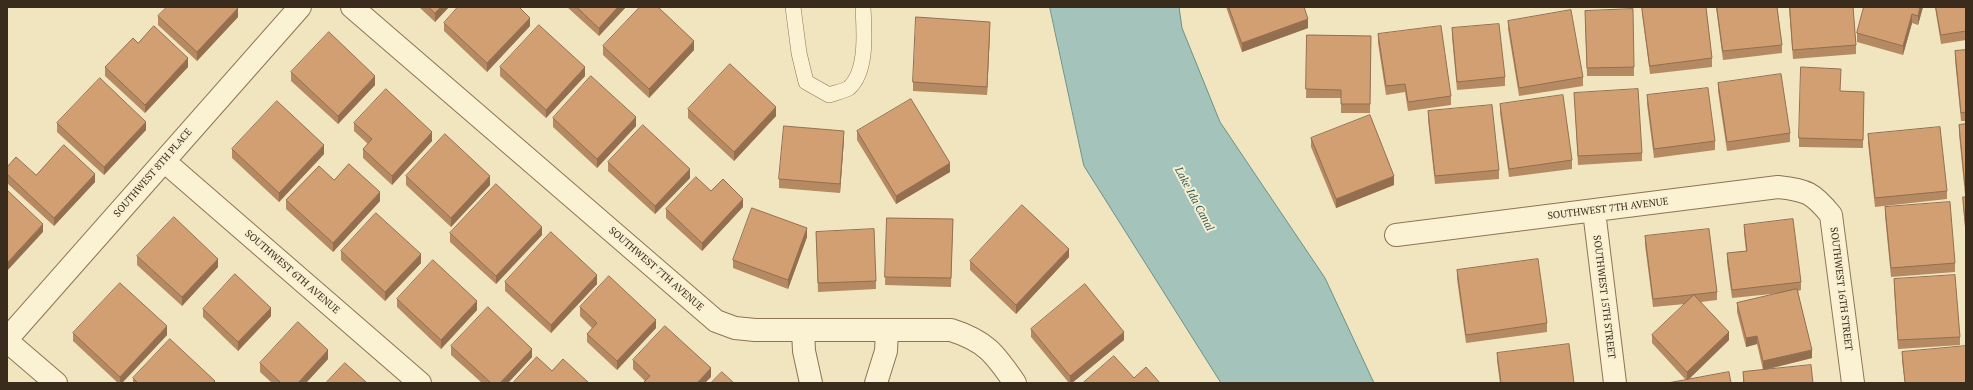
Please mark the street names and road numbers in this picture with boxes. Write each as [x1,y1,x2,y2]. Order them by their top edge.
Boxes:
street label: SOUTHWEST 8TH PLACE [111,126,195,220]
street label: SOUTHWEST 7TH AVENUE [1547,196,1669,222]
street label: SOUTHWEST 7TH AVENUE [606,225,706,313]
street label: SOUTHWEST 16TH STREET [1827,227,1855,351]
street label: SOUTHWEST 6TH AVENUE [242,228,342,316]
street label: SOUTHWEST 15TH STREET [1590,235,1618,359]

